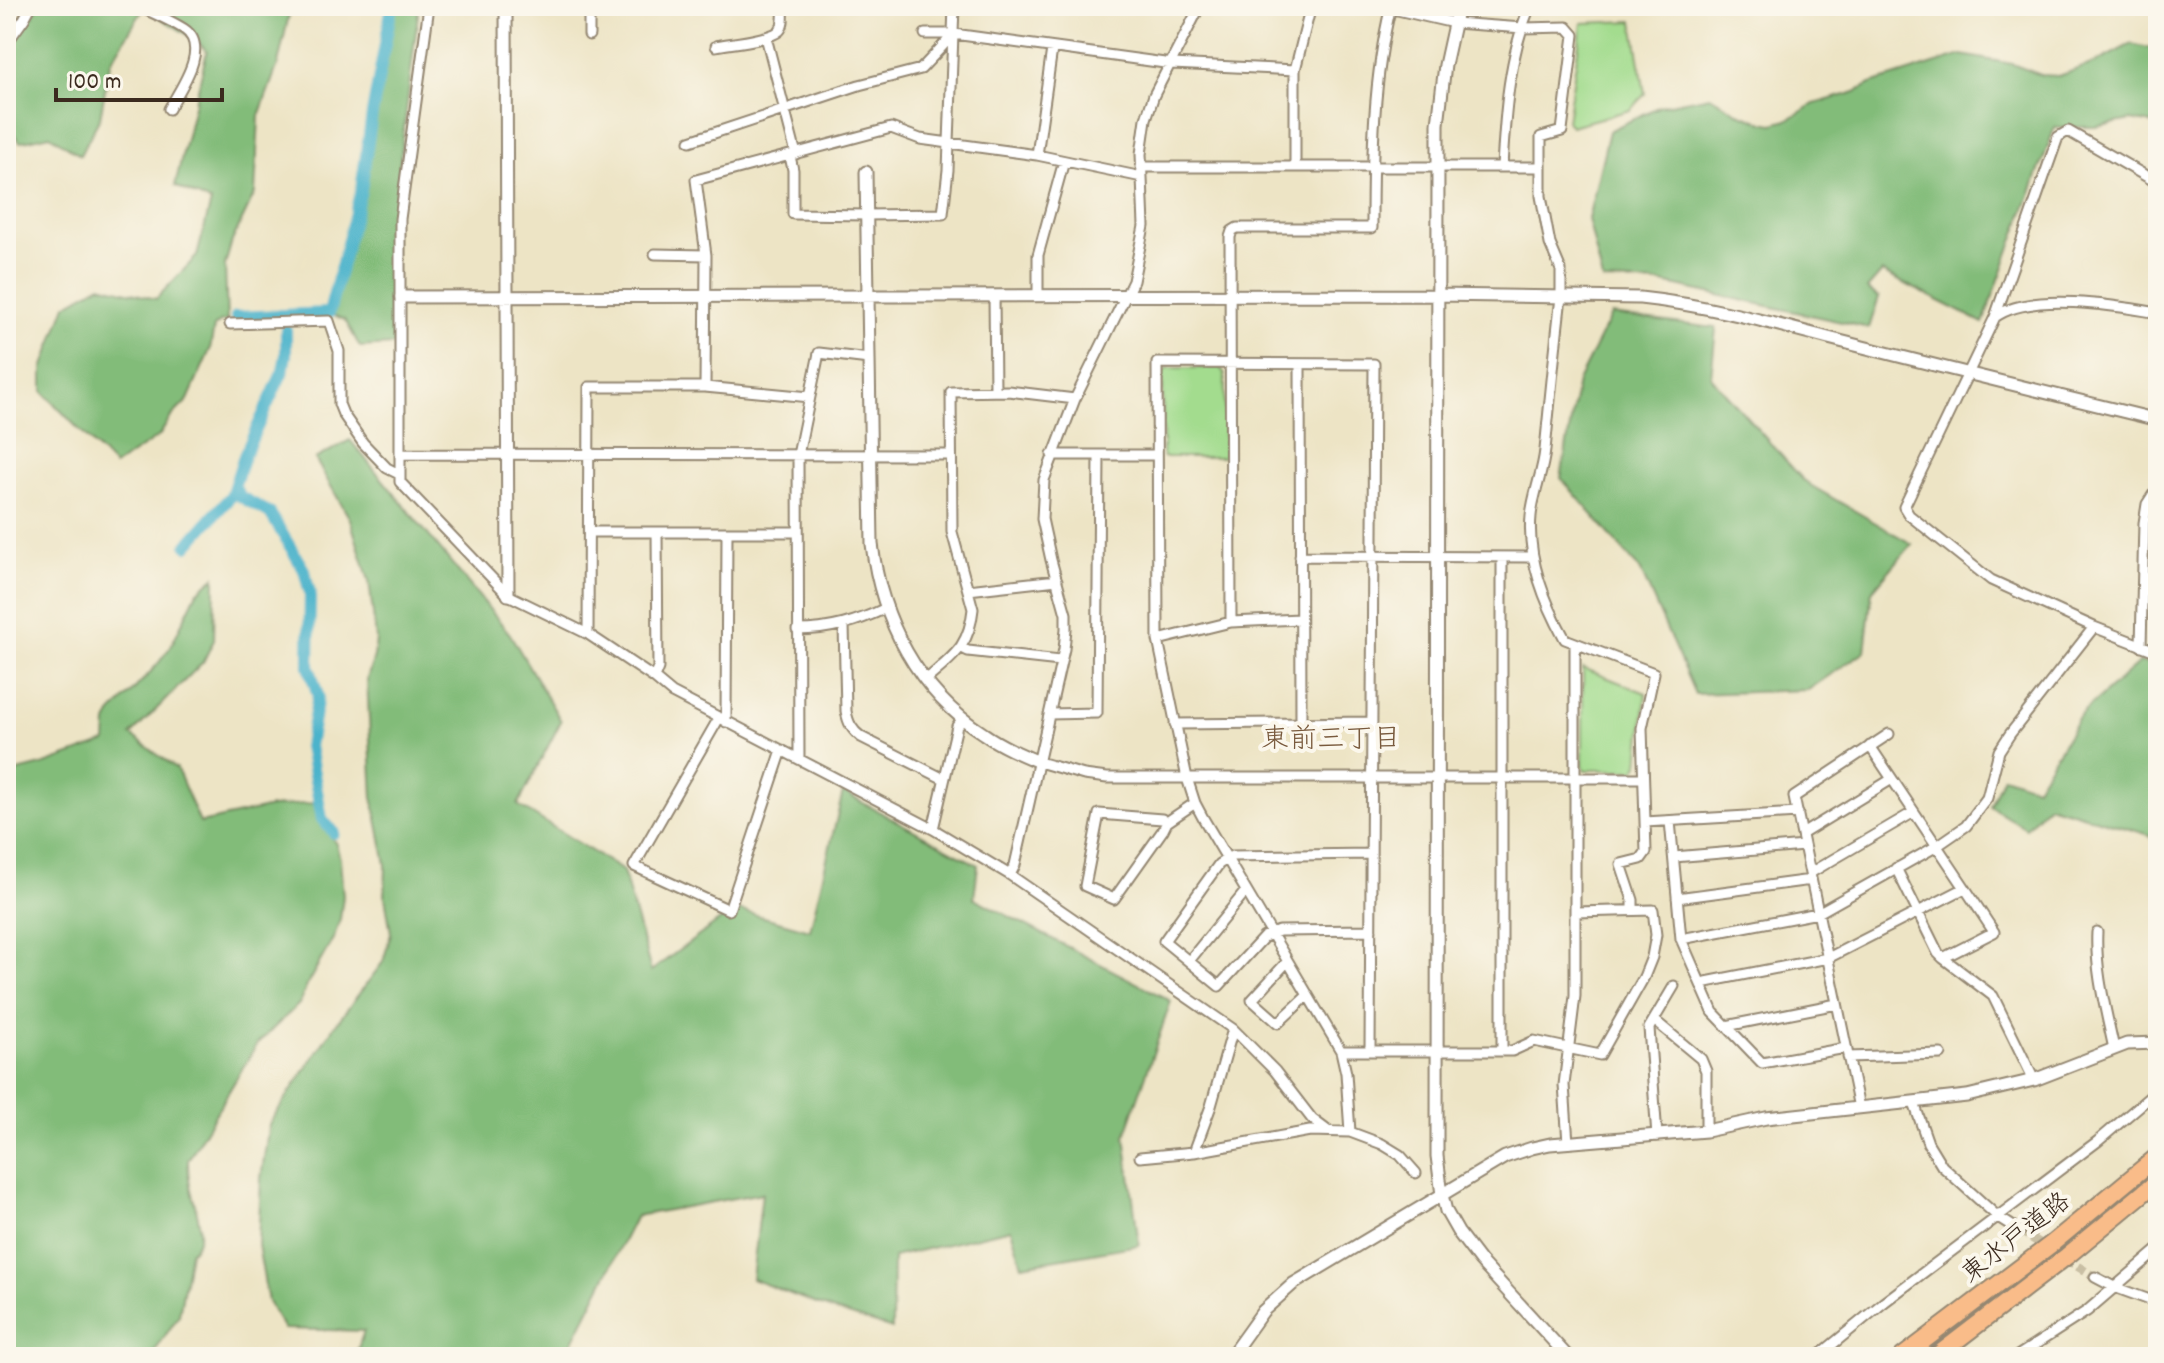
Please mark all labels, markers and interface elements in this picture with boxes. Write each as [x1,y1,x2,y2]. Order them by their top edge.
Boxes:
scale bar [56,52,222,102]
text: 100 m [68,66,121,100]
district label: 東前三丁目 [1261,722,1401,762]
street label: 東水戸道路 [1954,1184,2080,1294]

